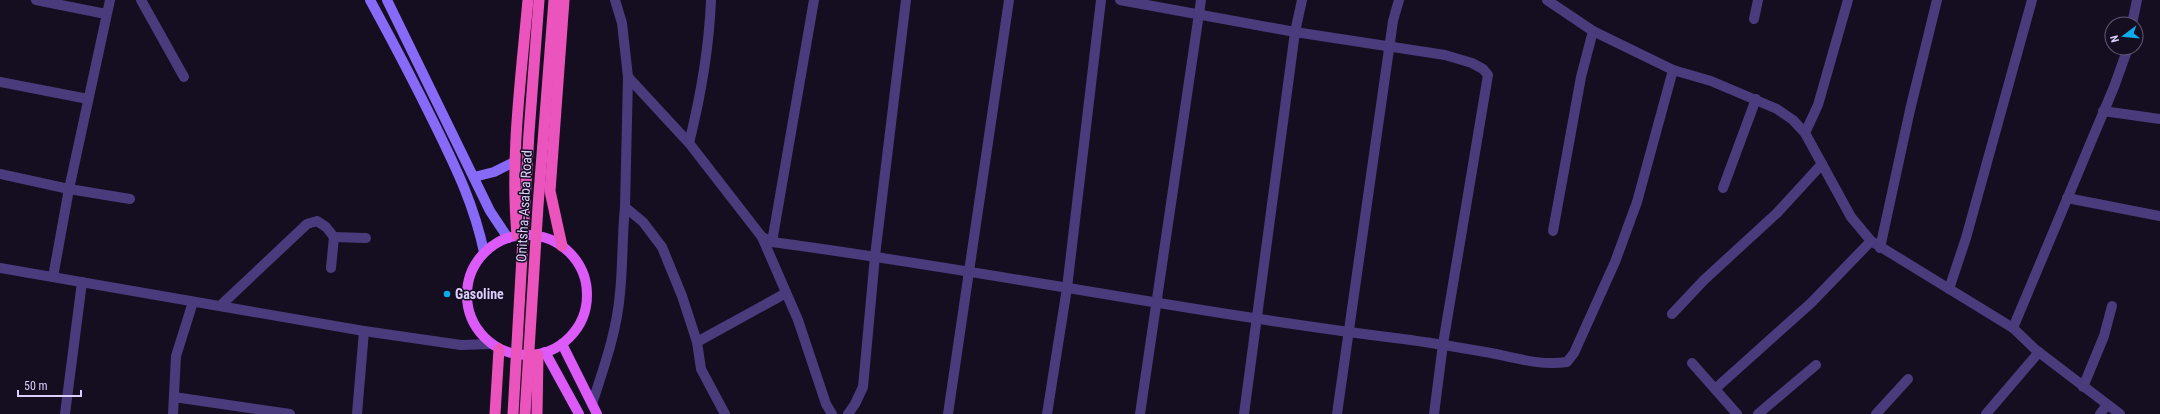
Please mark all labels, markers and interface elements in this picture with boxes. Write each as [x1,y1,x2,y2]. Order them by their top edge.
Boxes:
north arrow [2104,16,2144,56]
text: N [2108,33,2122,44]
street label: Onitsha-Asaba Road [513,150,535,262]
place label: Gasoline [455,286,504,302]
marker: Gasoline [442,289,452,299]
scale bar [18,372,81,398]
text: 50 m [24,379,48,393]

